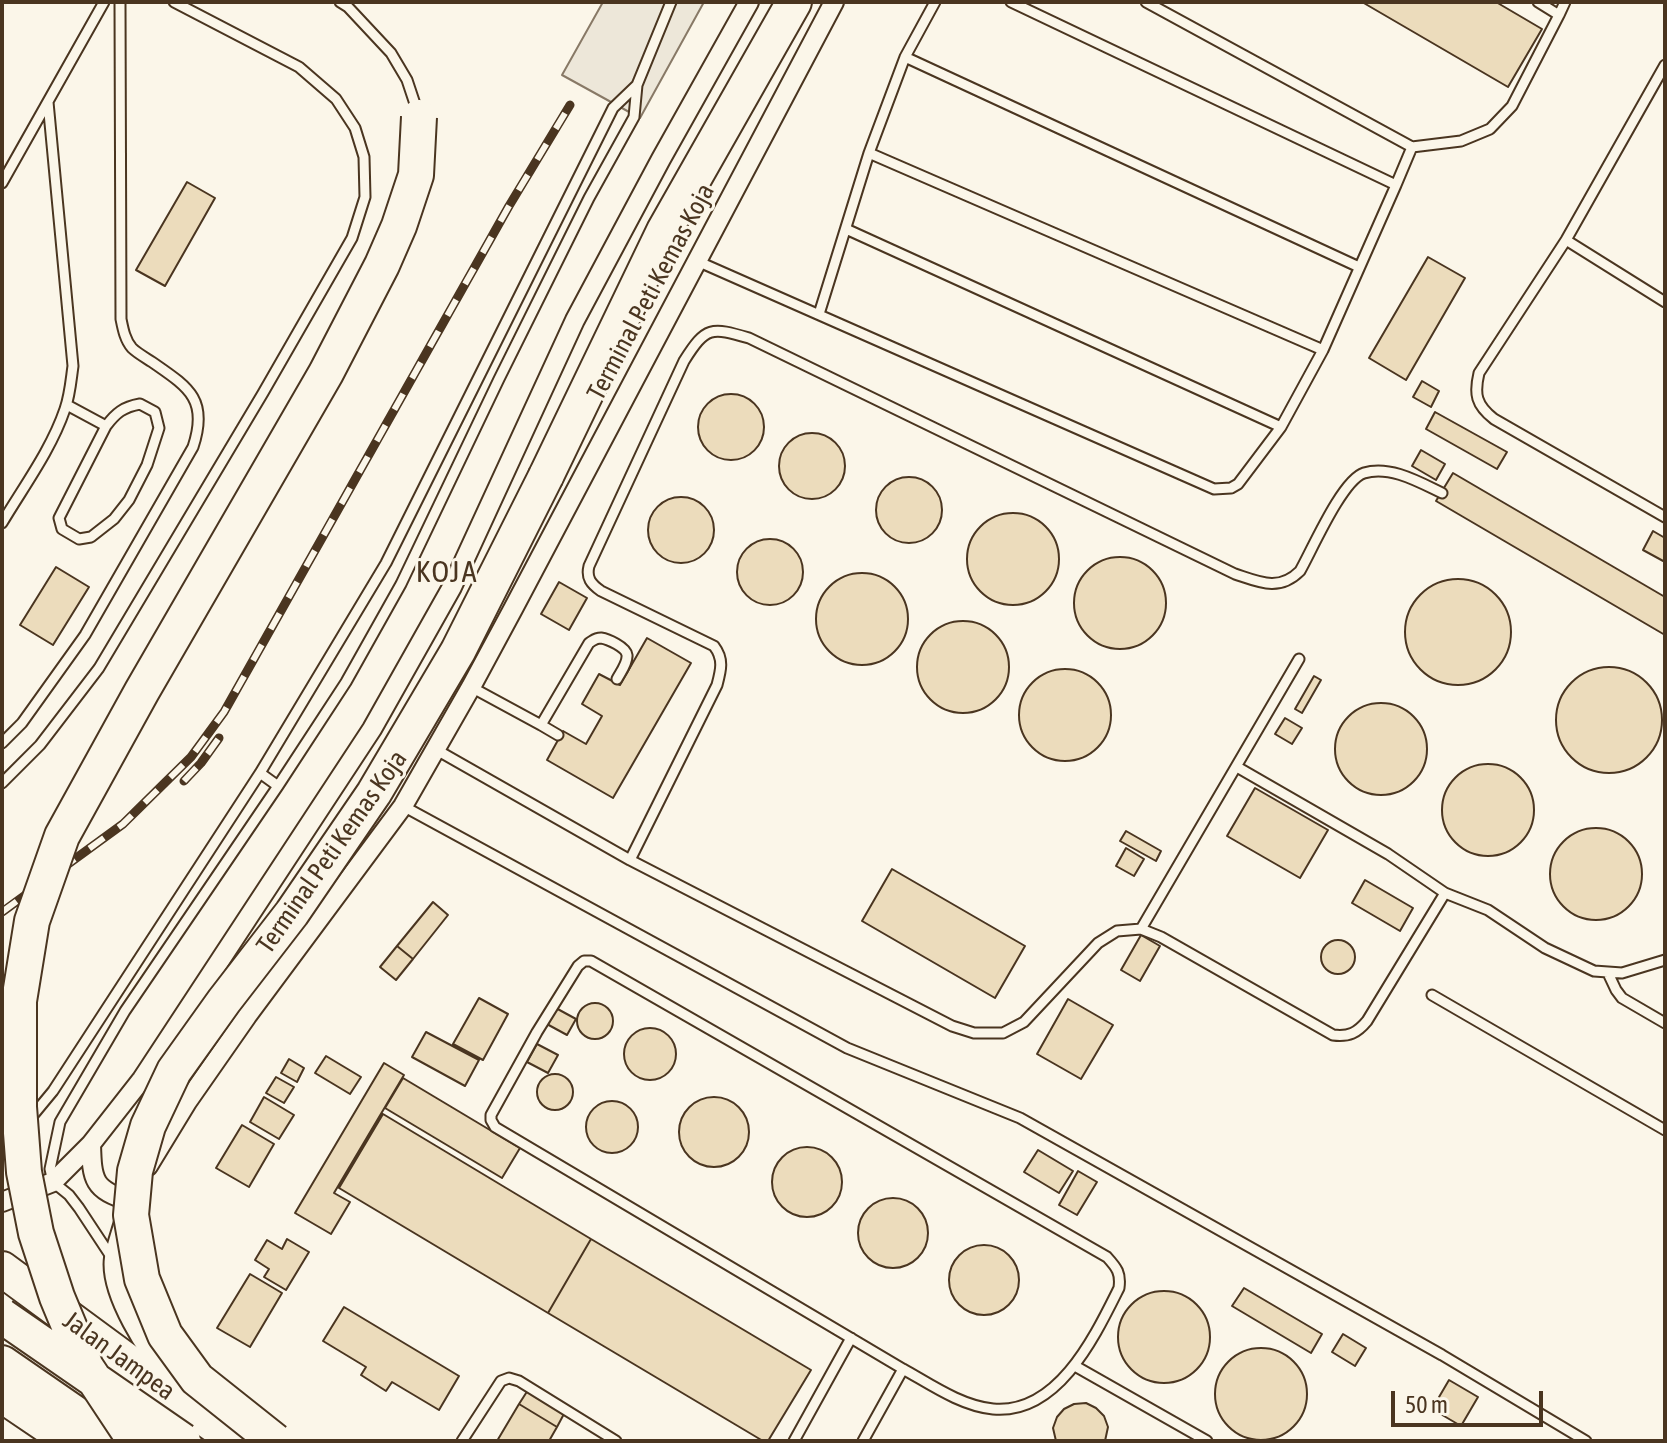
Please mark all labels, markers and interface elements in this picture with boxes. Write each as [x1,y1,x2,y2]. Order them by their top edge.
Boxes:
street label: Terminal Peti Kemas Koja [581,178,721,406]
district label: KOJA [416,555,478,591]
street label: Terminal Peti Kemas Koja [250,745,414,959]
street label: Jalan Jampea [57,1305,181,1407]
scale bar [1395,1375,1547,1425]
text: 50 m [1405,1391,1448,1418]

